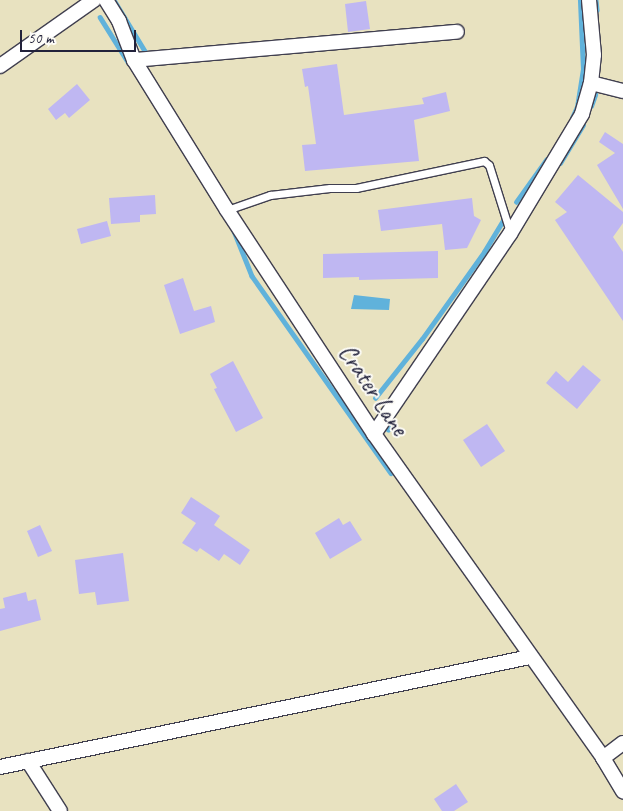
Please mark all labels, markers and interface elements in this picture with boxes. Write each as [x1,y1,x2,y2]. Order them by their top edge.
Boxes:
scale bar [22,20,139,52]
text: 50 m [28,29,54,48]
street label: Crater Lane [331,339,415,441]

